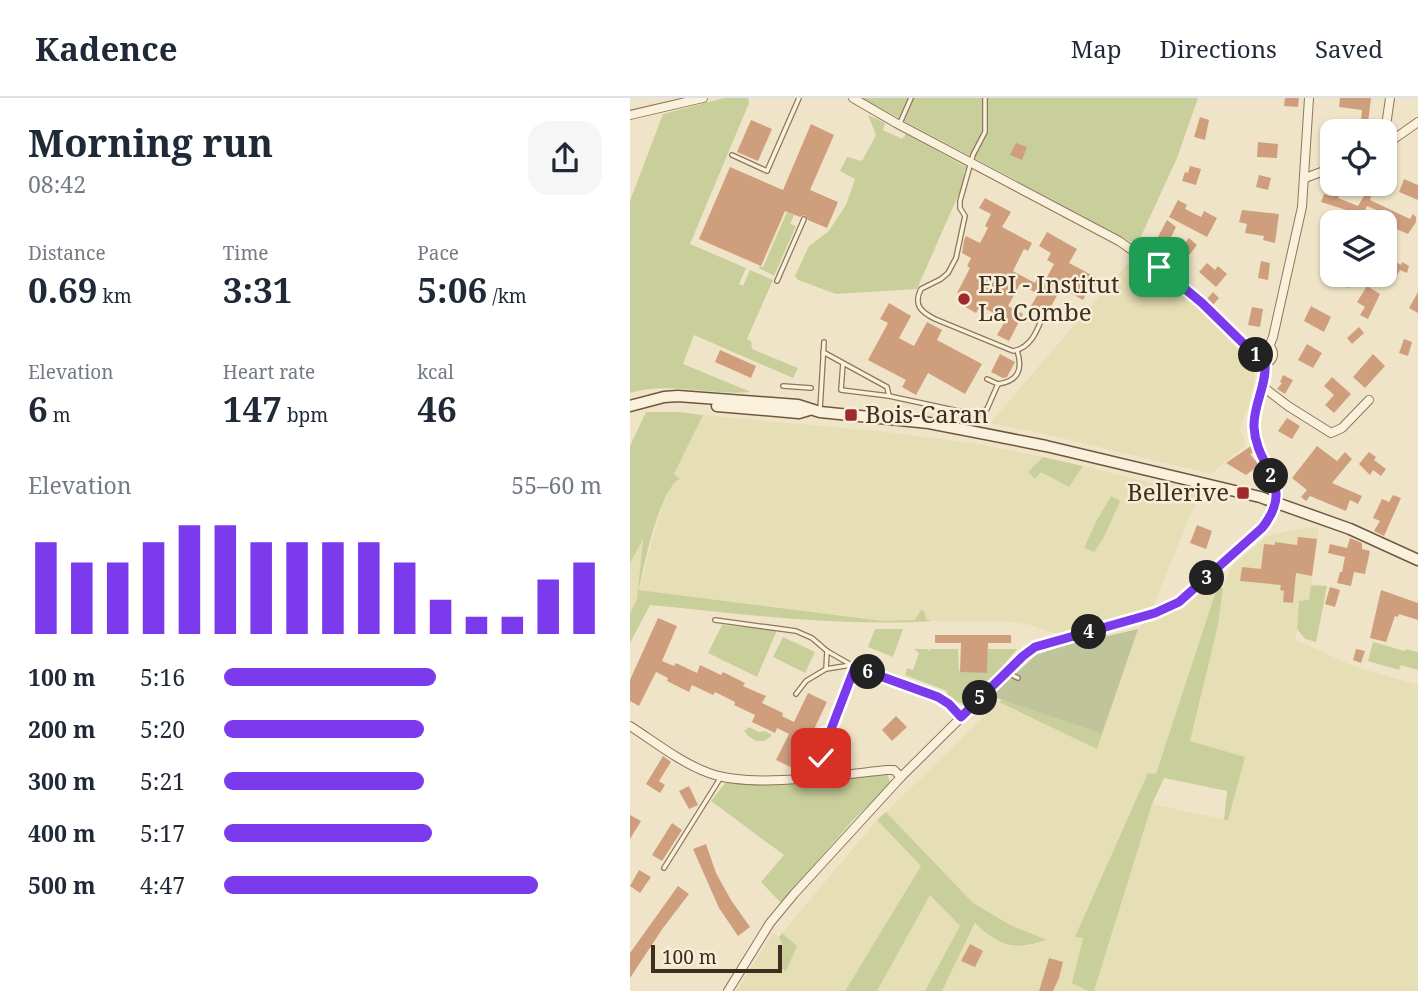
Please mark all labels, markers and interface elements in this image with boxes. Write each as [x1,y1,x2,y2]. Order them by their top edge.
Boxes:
text: Kadence [35,26,178,71]
text: Map [1071,32,1122,65]
text: Directions [1160,32,1277,65]
text: Saved [1315,32,1383,65]
text: Morning run [28,116,273,168]
map controls [1320,119,1397,287]
button: locate [1320,119,1397,196]
button: share [528,121,602,195]
text: 08:42 [28,168,86,200]
button: layers [1320,210,1397,287]
pin [1129,237,1189,297]
text: Distance [28,240,106,266]
text: Time [223,240,269,266]
text: Pace [417,240,459,266]
icon: arrive [1140,248,1178,286]
text: 0.69 [28,266,98,313]
text: 3:31 [223,266,293,313]
text: 5:06 [417,266,487,313]
place label: EPI - Institut La Combe [978,267,1120,328]
text: km [98,283,132,309]
text: /km [487,283,527,309]
marker: EPI - Institut La Combe [956,291,972,307]
pin: 1 [1238,338,1274,372]
text: 1 [1250,341,1261,367]
text: Elevation [28,359,114,385]
text: Heart rate [223,359,315,385]
text: kcal [417,359,454,385]
text: 6 [28,385,48,432]
text: 147 [223,385,282,432]
text: 46 [417,385,457,432]
place label: Bois-Caran [865,397,989,430]
text: m [48,402,71,428]
text: bpm [282,402,328,428]
marker: Bois-Caran [843,407,859,423]
pin: 2 [1254,458,1288,494]
text: 2 [1265,462,1276,488]
text: Elevation [28,469,132,501]
text: 55–60 m [511,469,602,501]
place label: Bellerive [1127,475,1229,508]
marker: Bellerive [1235,485,1251,501]
pin: 3 [1190,560,1224,596]
text: 3 [1201,564,1212,590]
pin: 4 [1072,614,1106,650]
text: 4 [1083,618,1094,644]
pin: 6 [850,654,886,690]
text: 6 [862,658,873,684]
text: 100 m [28,661,96,693]
text: 5:16 [140,661,185,693]
pin: 5 [962,680,998,716]
text: 5 [974,684,985,710]
text: 200 m [28,713,96,745]
text: 5:20 [140,713,185,745]
pin [791,728,851,788]
icon: check [802,739,840,777]
text: 300 m [28,765,96,797]
text: 5:21 [140,765,185,797]
text: 400 m [28,817,96,849]
text: 5:17 [140,817,185,849]
text: 500 m [28,869,96,901]
text: 4:47 [140,869,185,901]
scale bar [651,942,782,974]
text: 100 m [662,944,717,970]

